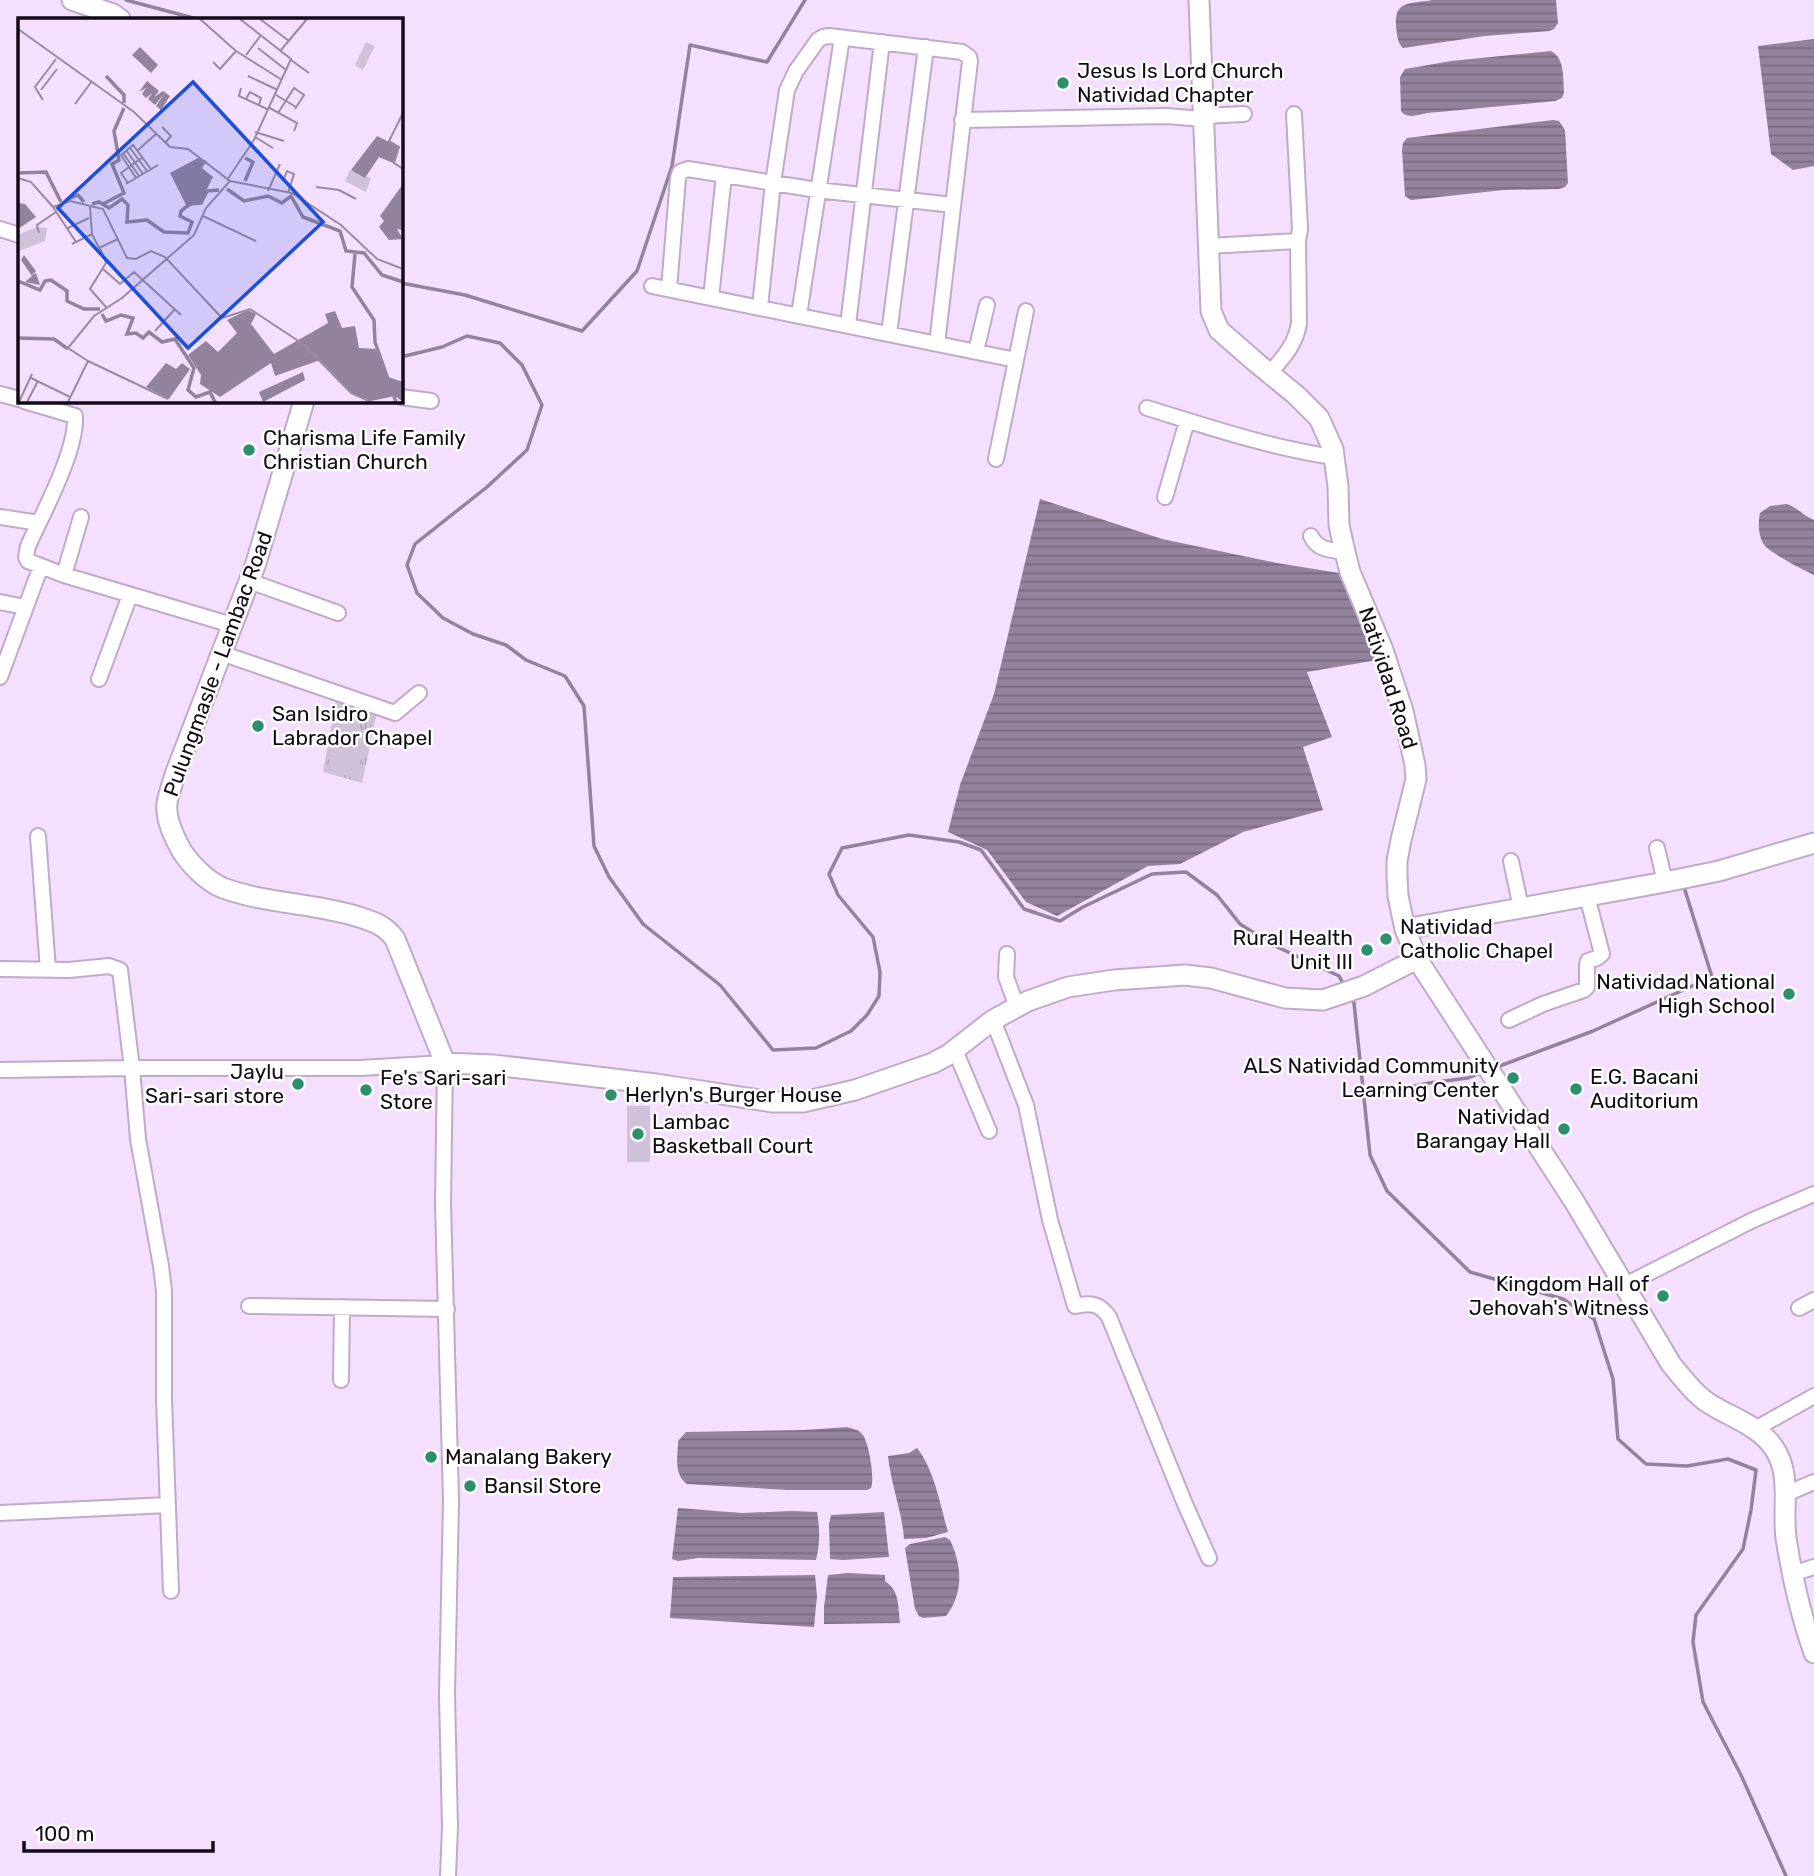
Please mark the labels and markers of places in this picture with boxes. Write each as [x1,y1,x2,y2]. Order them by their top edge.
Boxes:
place label: Jesus Is Lord Church Natividad Chapter [1077,58,1284,107]
marker: Jesus Is Lord Church Natividad Chapter [1055,75,1071,91]
place label: Charisma Life Family Christian Church [263,425,466,474]
marker: Charisma Life Family Christian Church [241,442,257,458]
place label: San Isidro Labrador Chapel [272,701,432,750]
marker: San Isidro Labrador Chapel [250,718,266,734]
place label: Natividad Catholic Chapel [1400,914,1553,963]
place label: Rural Health Unit III [1233,925,1353,974]
marker: Natividad Catholic Chapel [1378,931,1394,947]
marker: Rural Health Unit III [1359,942,1375,958]
place label: Natividad National High School [1596,969,1775,1018]
marker: Natividad National High School [1781,986,1797,1002]
place label: ALS Natividad Community Learning Center [1243,1053,1499,1102]
place label: Jaylu Sari-sari store [145,1059,284,1108]
place label: E.G. Bacani Auditorium [1590,1064,1699,1113]
place label: Fe's Sari-sari Store [380,1065,506,1114]
marker: ALS Natividad Community Learning Center [1505,1070,1521,1086]
marker: Jaylu Sari-sari store [290,1076,306,1092]
marker: E.G. Bacani Auditorium [1568,1081,1584,1097]
marker: Fe's Sari-sari Store [358,1082,374,1098]
place label: Herlyn's Burger House [625,1082,842,1107]
marker: Herlyn's Burger House [603,1087,619,1103]
place label: Natividad Barangay Hall [1415,1104,1550,1153]
place label: Lambac Basketball Court [652,1109,813,1158]
marker: Natividad Barangay Hall [1556,1121,1572,1137]
marker: Lambac Basketball Court [630,1126,646,1142]
place label: Kingdom Hall of Jehovah's Witness [1469,1271,1649,1320]
marker: Kingdom Hall of Jehovah's Witness [1655,1288,1671,1304]
place label: Manalang Bakery [445,1444,612,1469]
marker: Manalang Bakery [423,1449,439,1465]
place label: Bansil Store [484,1473,601,1498]
marker: Bansil Store [462,1478,478,1494]

